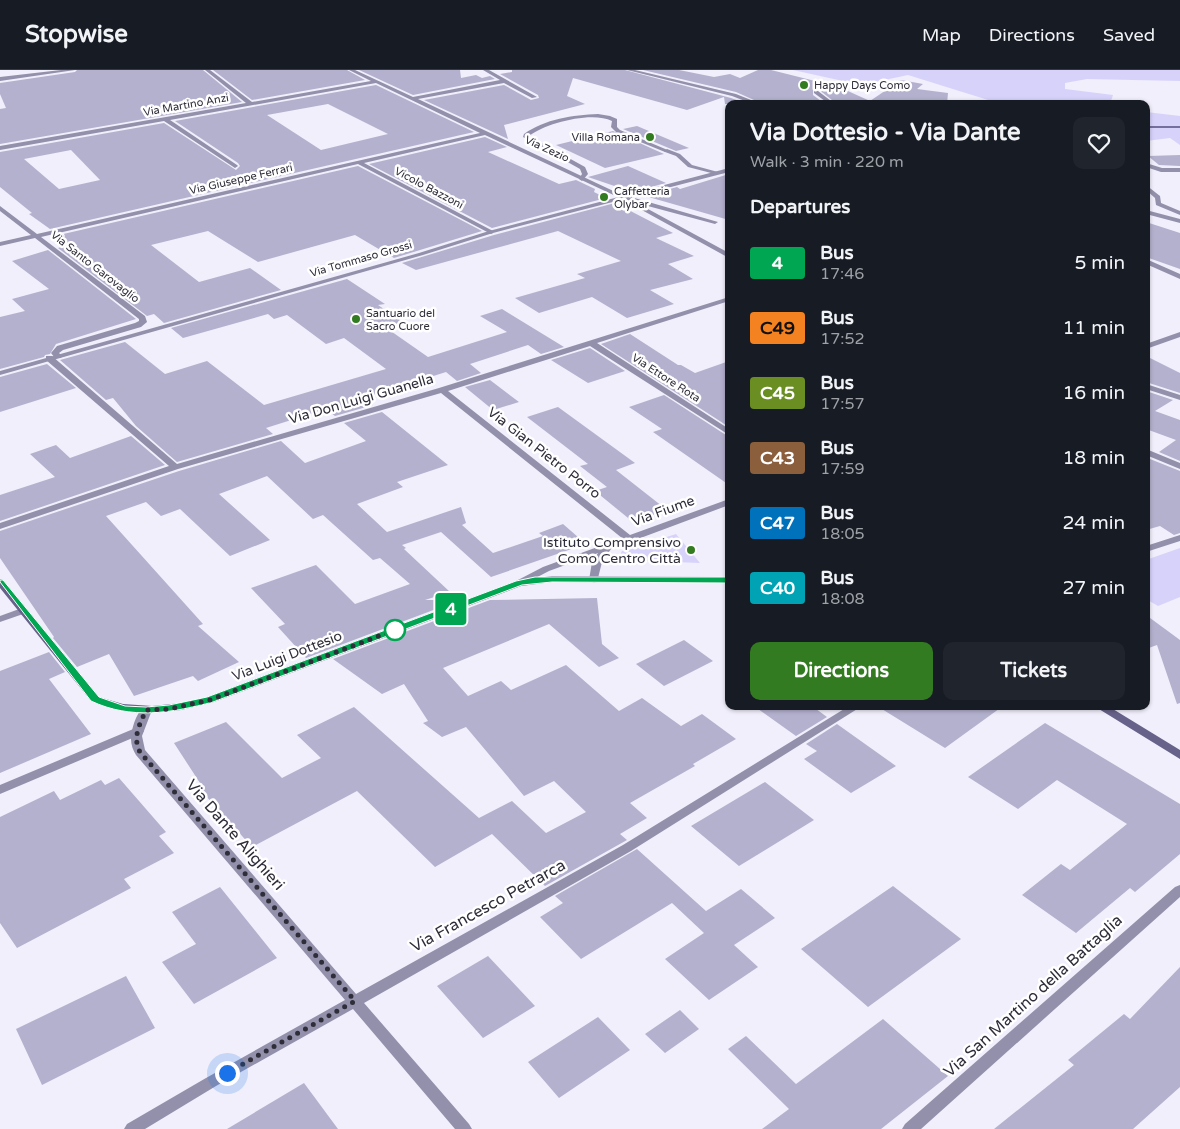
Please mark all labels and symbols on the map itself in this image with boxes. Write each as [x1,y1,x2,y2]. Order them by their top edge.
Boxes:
marker: Happy Days Como [798,79,810,91]
place label: Happy Days Como [814,79,911,92]
street label: Via Martino Anzi [142,91,230,119]
place label: Villa Romana [572,131,640,144]
marker: Villa Romana [644,131,656,143]
street label: Via Zezio [523,133,572,165]
street label: Via Giuseppe Ferrari [188,161,294,197]
street label: Vicolo Bazzoni [392,164,466,212]
place label: Caffetteria Olybar [614,185,670,211]
marker: Caffetteria Olybar [598,191,610,203]
street label: Via Santo Garovaglio [48,228,142,306]
street label: Via Tommaso Grossi [308,238,414,280]
place label: Santuario del Sacro Cuore [366,307,435,333]
marker: Santuario del Sacro Cuore [350,313,362,325]
street label: Via Ettore Rota [629,351,703,405]
street label: Via Don Luigi Guanella [287,370,435,428]
street label: Via Gian Pietro Porro [484,404,604,502]
street label: Via Fiume [629,492,697,530]
place label: Istituto Comprensivo Como Centro Città [543,534,681,567]
marker: Istituto Comprensivo Como Centro Città [685,544,697,556]
line badge: 4 [435,593,467,625]
unlabelled marker [384,619,406,641]
street label: Via Luigi Dottesio [230,627,344,685]
street label: Via Dante Alighieri [181,775,289,895]
street label: Via Francesco Petrarca [407,855,569,957]
street label: Via San Martino della Battaglia [940,910,1126,1082]
your location [215,1061,240,1086]

